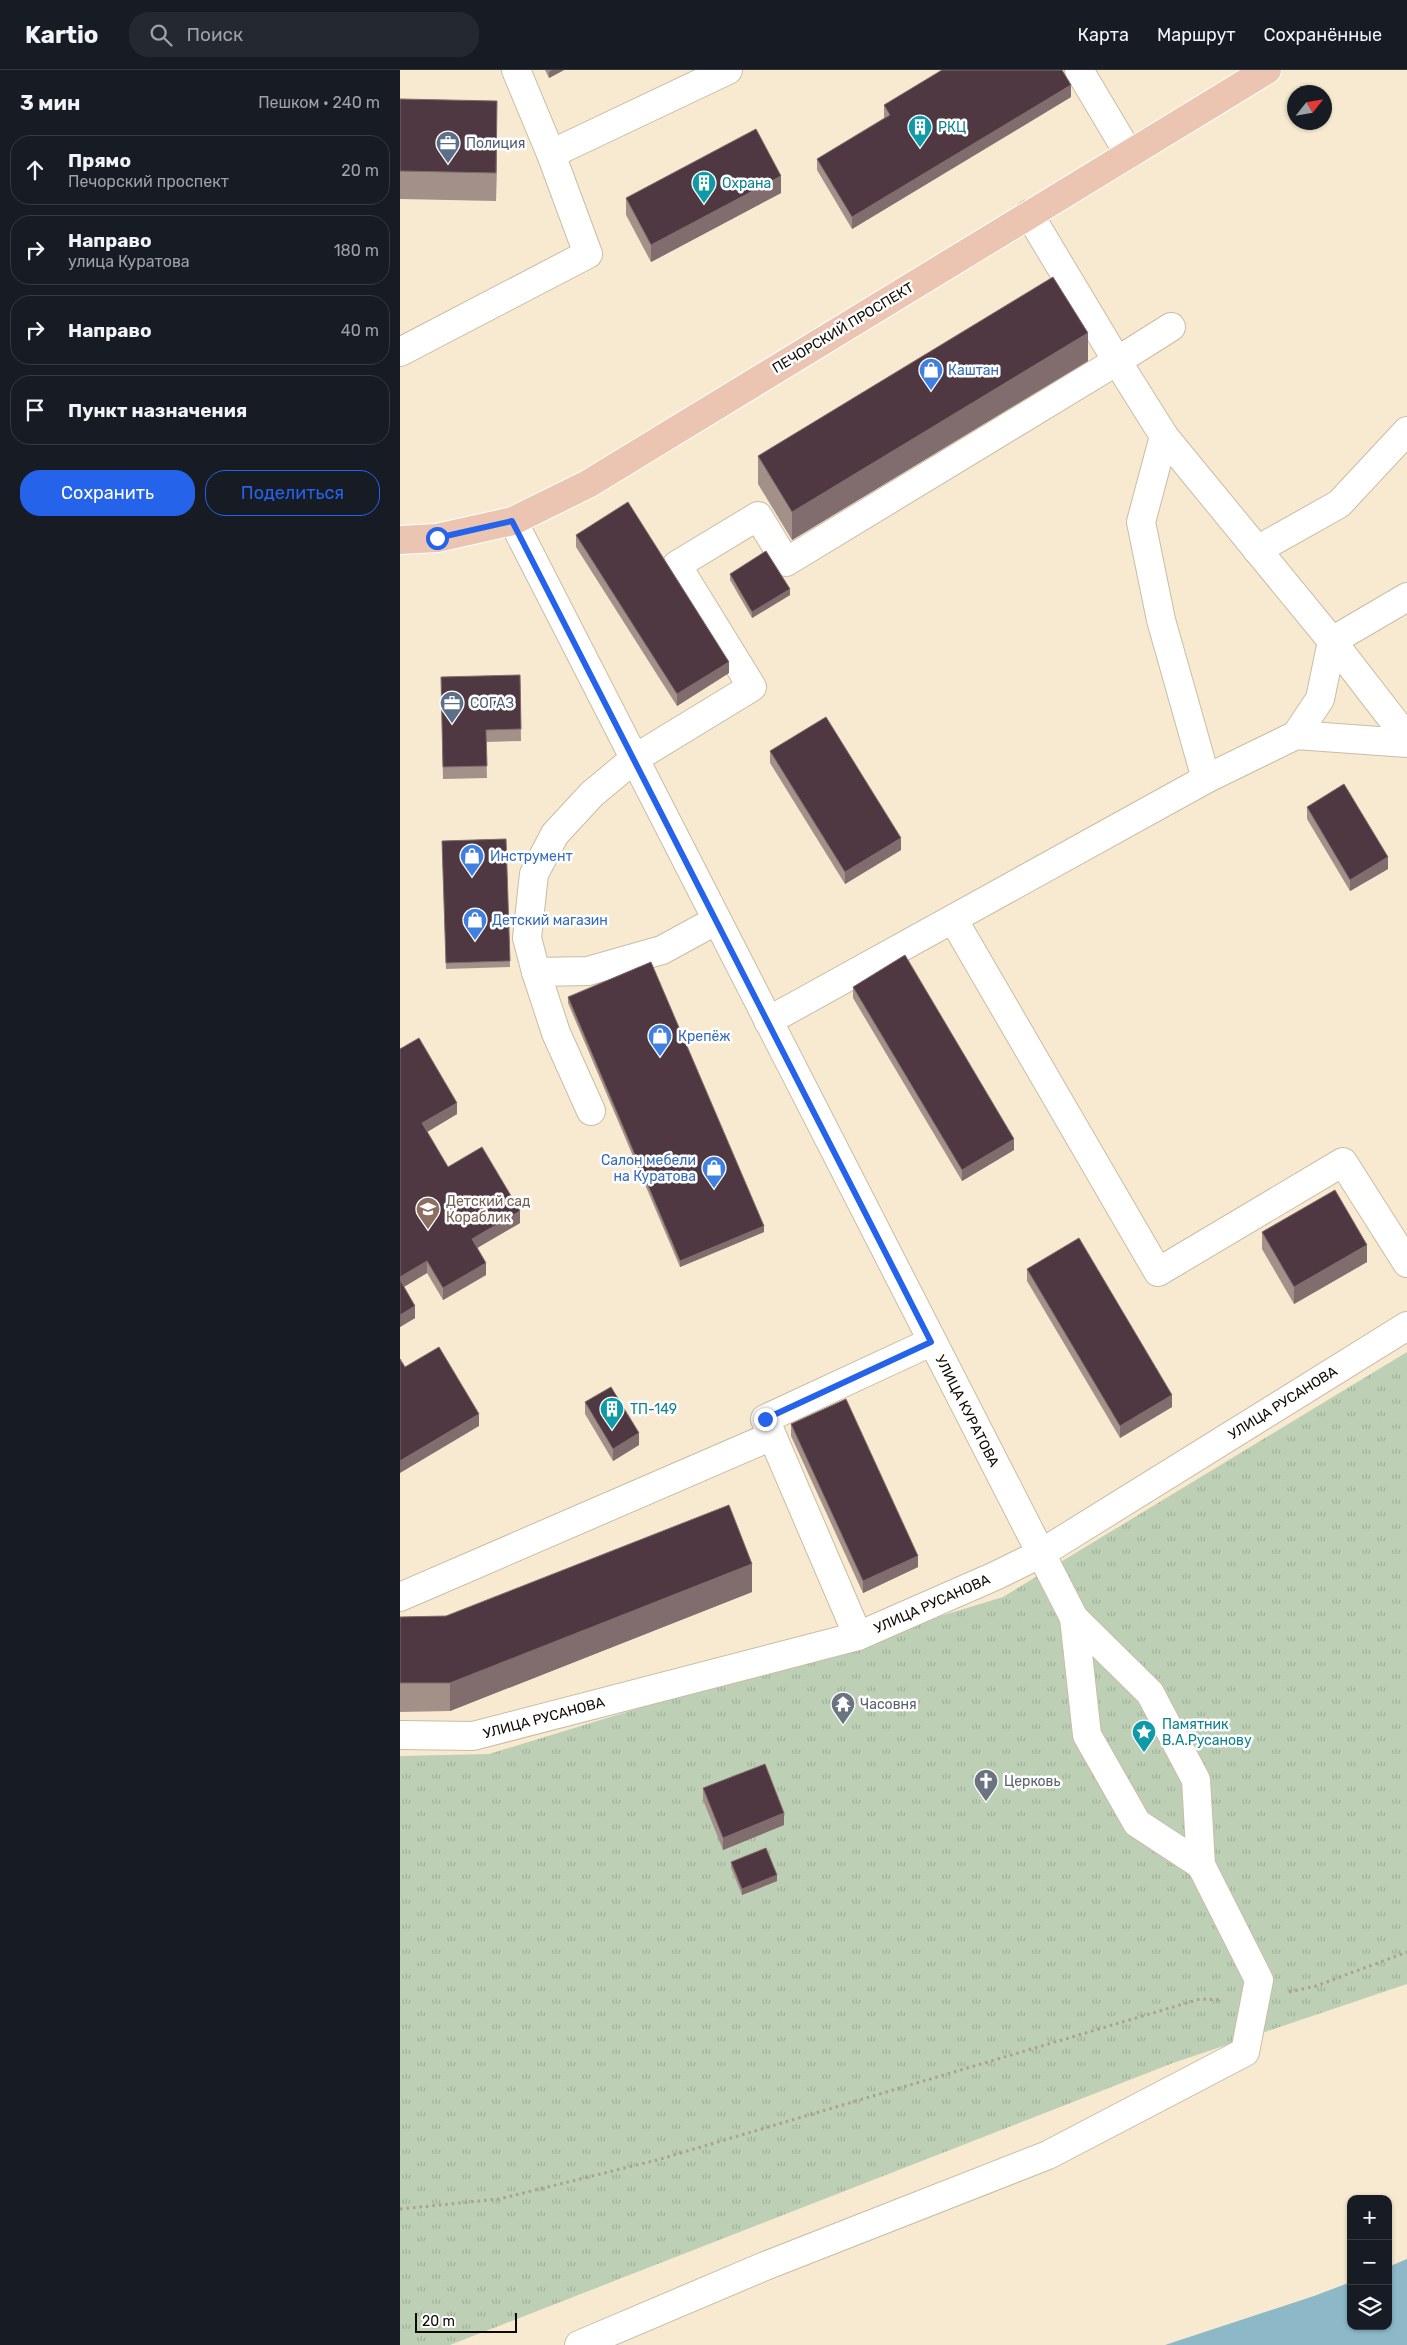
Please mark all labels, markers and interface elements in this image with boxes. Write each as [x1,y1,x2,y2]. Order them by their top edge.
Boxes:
search box [129,12,479,57]
text: Kartio [25,21,99,49]
icon: search [147,21,175,49]
text: Поиск [187,23,243,46]
text: Карта [1078,24,1129,46]
text: Маршрут [1157,24,1236,46]
text: Сохранённые [1264,24,1382,46]
north arrow [1287,85,1332,130]
text: 3 мин [20,90,80,115]
text: Пешком · 240 m [258,93,380,112]
building icon: РКЦ [907,114,933,148]
place label: РКЦ [938,119,966,136]
office icon: Полиция [435,130,461,164]
place label: Полиция [466,135,525,152]
text: Прямо [68,149,131,172]
icon: ahead [21,156,49,184]
text: 20 m [341,161,379,180]
building icon: Охрана [691,170,717,204]
text: Печорский проспект [68,172,229,191]
place label: Охрана [722,175,771,192]
text: Направо [68,229,152,252]
icon: right [21,236,49,264]
text: 180 m [334,241,379,260]
text: улица Куратова [68,252,190,271]
street label: ПЕЧОРСКИЙ ПРОСПЕКТ [769,278,917,377]
icon: right [21,316,49,344]
text: Направо [68,319,152,342]
text: 40 m [341,321,379,340]
shop icon: Каштан [918,357,944,391]
place label: Каштан [948,362,999,379]
icon: arrive [21,396,49,424]
text: Пункт назначения [68,399,247,422]
button: Сохранить [20,470,195,516]
button: Поделиться [205,470,380,516]
route start [426,527,449,550]
office icon: СОГАЗ [439,690,465,724]
place label: СОГАЗ [470,695,514,712]
shop icon: Инструмент [459,843,485,877]
place label: Инструмент [490,848,573,865]
shop icon: Детский магазин [462,907,488,941]
place label: Детский магазин [492,912,608,929]
shop icon: Крепёж [647,1023,673,1057]
place label: Крепёж [678,1028,730,1045]
place label: Салон мебели на Куратова [601,1152,696,1185]
shop icon: Салон мебели на Куратова [701,1155,727,1189]
place label: Детский сад Кораблик [446,1193,531,1226]
school or university icon: Детский сад Кораблик [415,1196,441,1230]
street label: УЛИЦА КУРАТОВА [931,1352,1003,1470]
street label: УЛИЦА РУСАНОВА [1225,1362,1341,1443]
building icon: ТП-149 [599,1396,625,1430]
place label: ТП-149 [630,1401,677,1418]
route end [754,1408,777,1431]
street label: УЛИЦА РУСАНОВА [871,1571,993,1637]
temple icon: Часовня [830,1691,856,1725]
street label: УЛИЦА РУСАНОВА [481,1693,607,1742]
place label: Часовня [860,1696,917,1713]
place label: Памятник В.А.Русанову [1162,1716,1252,1749]
place icon: Памятник В.А.Русанову [1131,1719,1157,1753]
church icon: Церковь [973,1768,999,1802]
place label: Церковь [1004,1773,1060,1790]
map controls [1347,2195,1392,2330]
button: + [1347,2195,1392,2240]
button: − [1347,2240,1392,2285]
button: layers [1347,2285,1392,2330]
scale bar [415,2310,518,2333]
text: 20 m [422,2313,455,2330]

